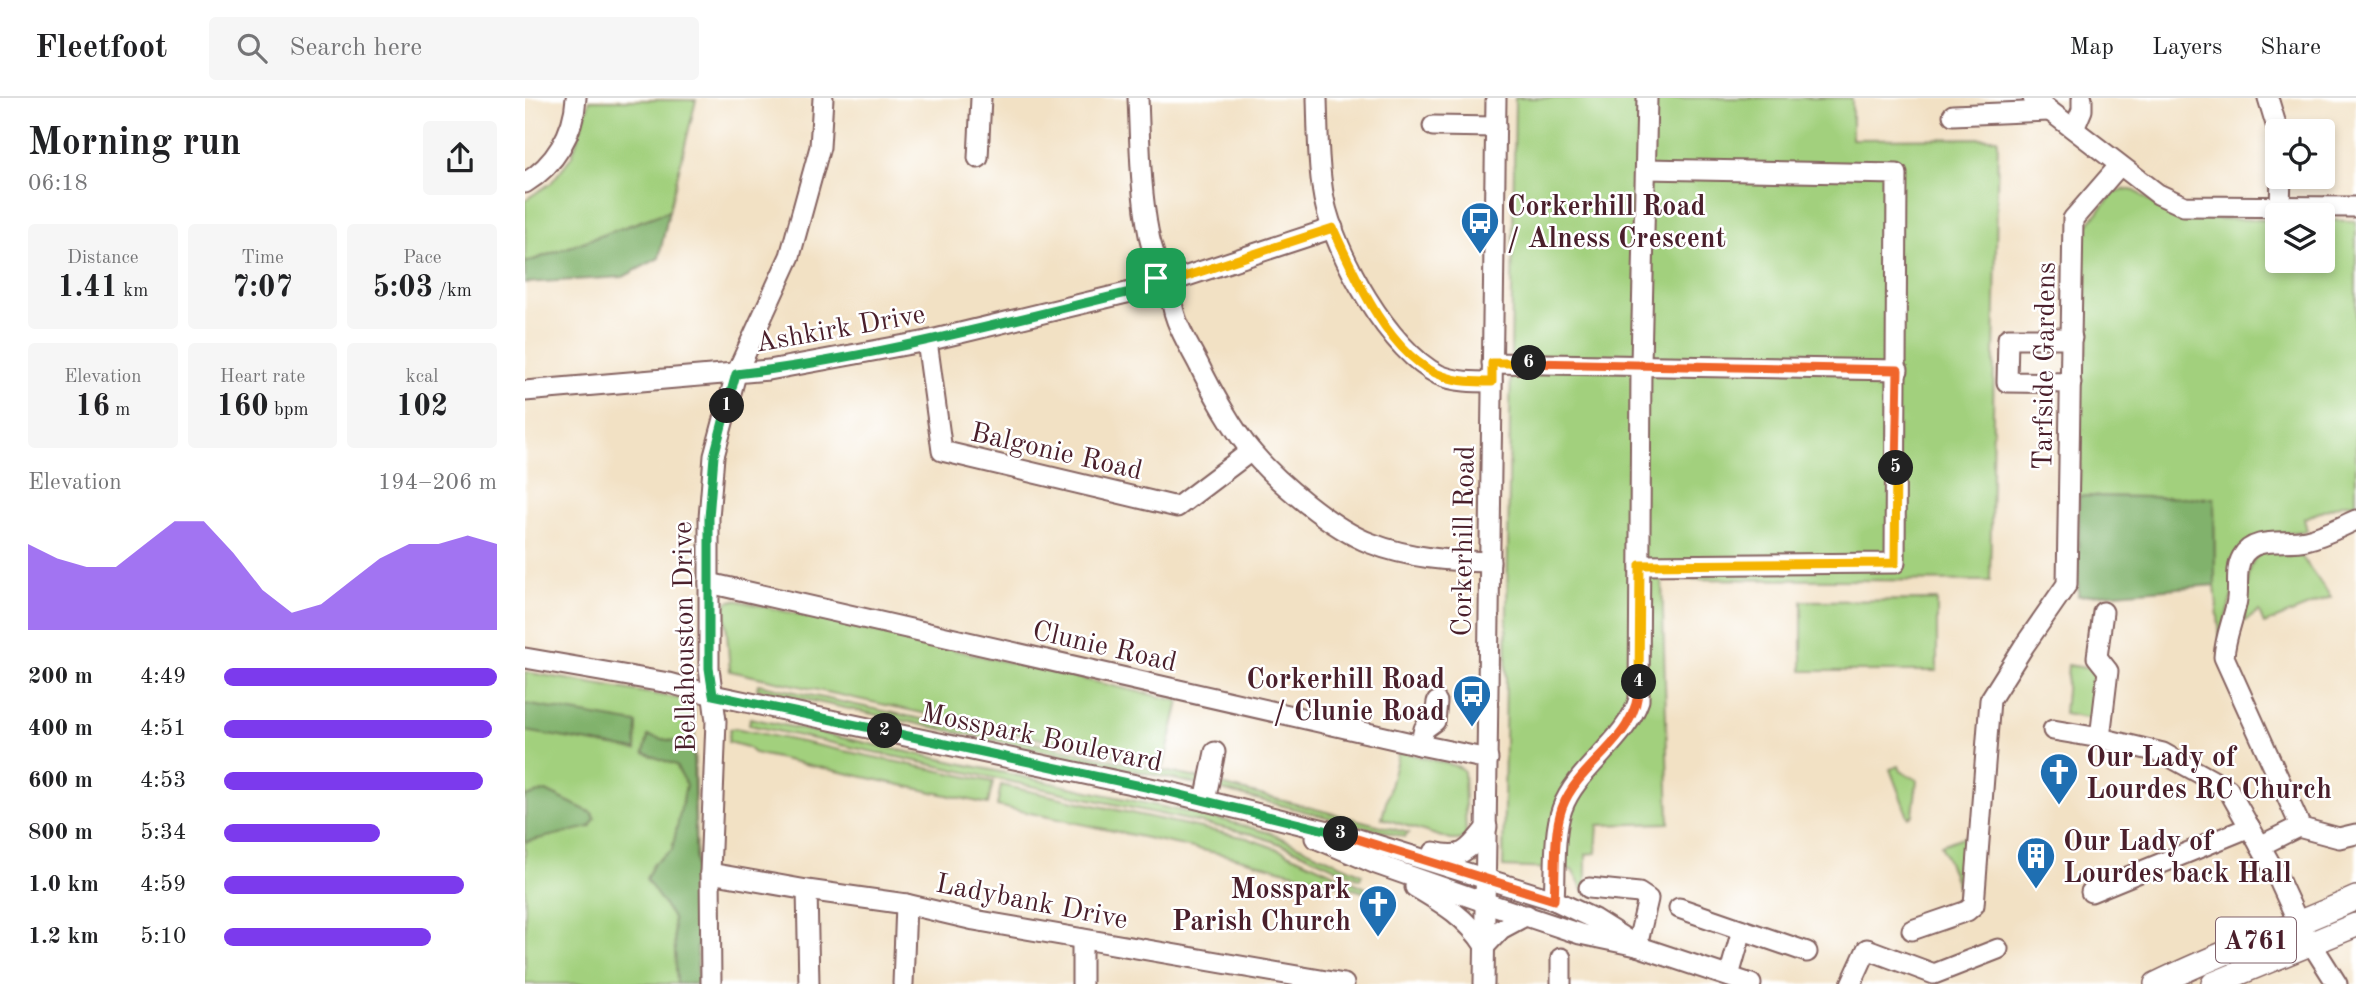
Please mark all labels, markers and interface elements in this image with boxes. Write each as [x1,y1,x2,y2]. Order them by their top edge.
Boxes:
search box [209,17,699,80]
icon: search [233,29,271,67]
text: Fleetfoot [35,32,167,65]
text: Search here [289,35,422,61]
text: Map [2070,36,2114,60]
text: Layers [2152,36,2222,60]
text: Share [2260,36,2321,60]
map controls [2265,119,2335,273]
button: locate [2265,119,2335,189]
button: share [423,121,497,195]
text: Morning run [28,125,241,163]
text: 06:18 [28,172,88,195]
place label: Corkerhill Road / Alness Crescent [1507,194,1726,254]
bus stop icon: Corkerhill Road / Alness Crescent [1459,200,1501,255]
button: layers [2265,203,2335,273]
pin [1126,248,1186,308]
text: Distance [67,249,139,268]
text: Time [241,249,284,268]
text: Pace [403,249,441,268]
icon: arrive [1137,259,1175,297]
street label: Tarfside Gardens [2030,262,2062,470]
text: 1.41 [57,273,118,303]
text: 7:07 [232,273,293,303]
text: 5:03 [372,273,433,303]
text: km [118,282,148,301]
text: /km [433,282,472,301]
street label: Ashkirk Drive [753,301,928,359]
pin: 6 [1511,345,1546,380]
text: 6 [1523,353,1534,372]
text: Elevation [64,368,141,387]
text: Heart rate [220,368,305,387]
text: kcal [406,368,439,387]
pin: 1 [709,388,745,424]
text: 16 [75,392,110,422]
text: 160 [216,392,269,422]
text: 102 [396,392,448,422]
text: 1 [721,396,732,415]
text: m [110,401,130,420]
text: bpm [269,401,309,420]
street label: Balgonie Road [968,420,1145,486]
street label: Corkerhill Road [1449,445,1481,637]
pin: 5 [1879,450,1913,486]
text: 5 [1890,458,1901,477]
text: Elevation [28,471,122,494]
text: 194–206 m [378,471,497,494]
street label: Bellahouston Drive [670,521,702,753]
street label: Clunie Road [1030,618,1179,678]
pin: 4 [1621,664,1657,700]
text: 200 m [28,665,93,688]
text: 4:49 [140,665,186,688]
place label: Corkerhill Road / Clunie Road [1246,667,1445,727]
text: 4 [1633,672,1644,691]
bus stop icon: Corkerhill Road / Clunie Road [1451,673,1493,728]
street label: Mosspark Boulevard [918,700,1165,778]
pin: 2 [867,714,903,748]
text: 400 m [28,717,93,740]
text: 4:51 [140,717,186,740]
text: 2 [879,721,890,740]
place label: Our Lady of Lourdes RC Church [2086,745,2332,805]
church icon: Our Lady of Lourdes RC Church [2038,751,2080,806]
text: 600 m [28,769,93,792]
text: 4:53 [140,769,186,792]
pin: 3 [1323,816,1359,852]
text: 800 m [28,821,93,844]
text: 5:34 [140,821,186,844]
text: 3 [1335,824,1346,843]
place label: Our Lady of Lourdes back Hall [2063,829,2292,889]
building icon: Our Lady of Lourdes back Hall [2015,835,2057,890]
street label: Ladybank Drive [933,871,1130,935]
text: 1.0 km [28,873,99,896]
text: 4:59 [140,873,186,896]
place label: Mosspark Parish Church [1172,877,1351,937]
church icon: Mosspark Parish Church [1357,883,1399,938]
road number: A761 [2216,918,2296,962]
text: 1.2 km [28,925,99,948]
text: 5:10 [140,925,186,948]

